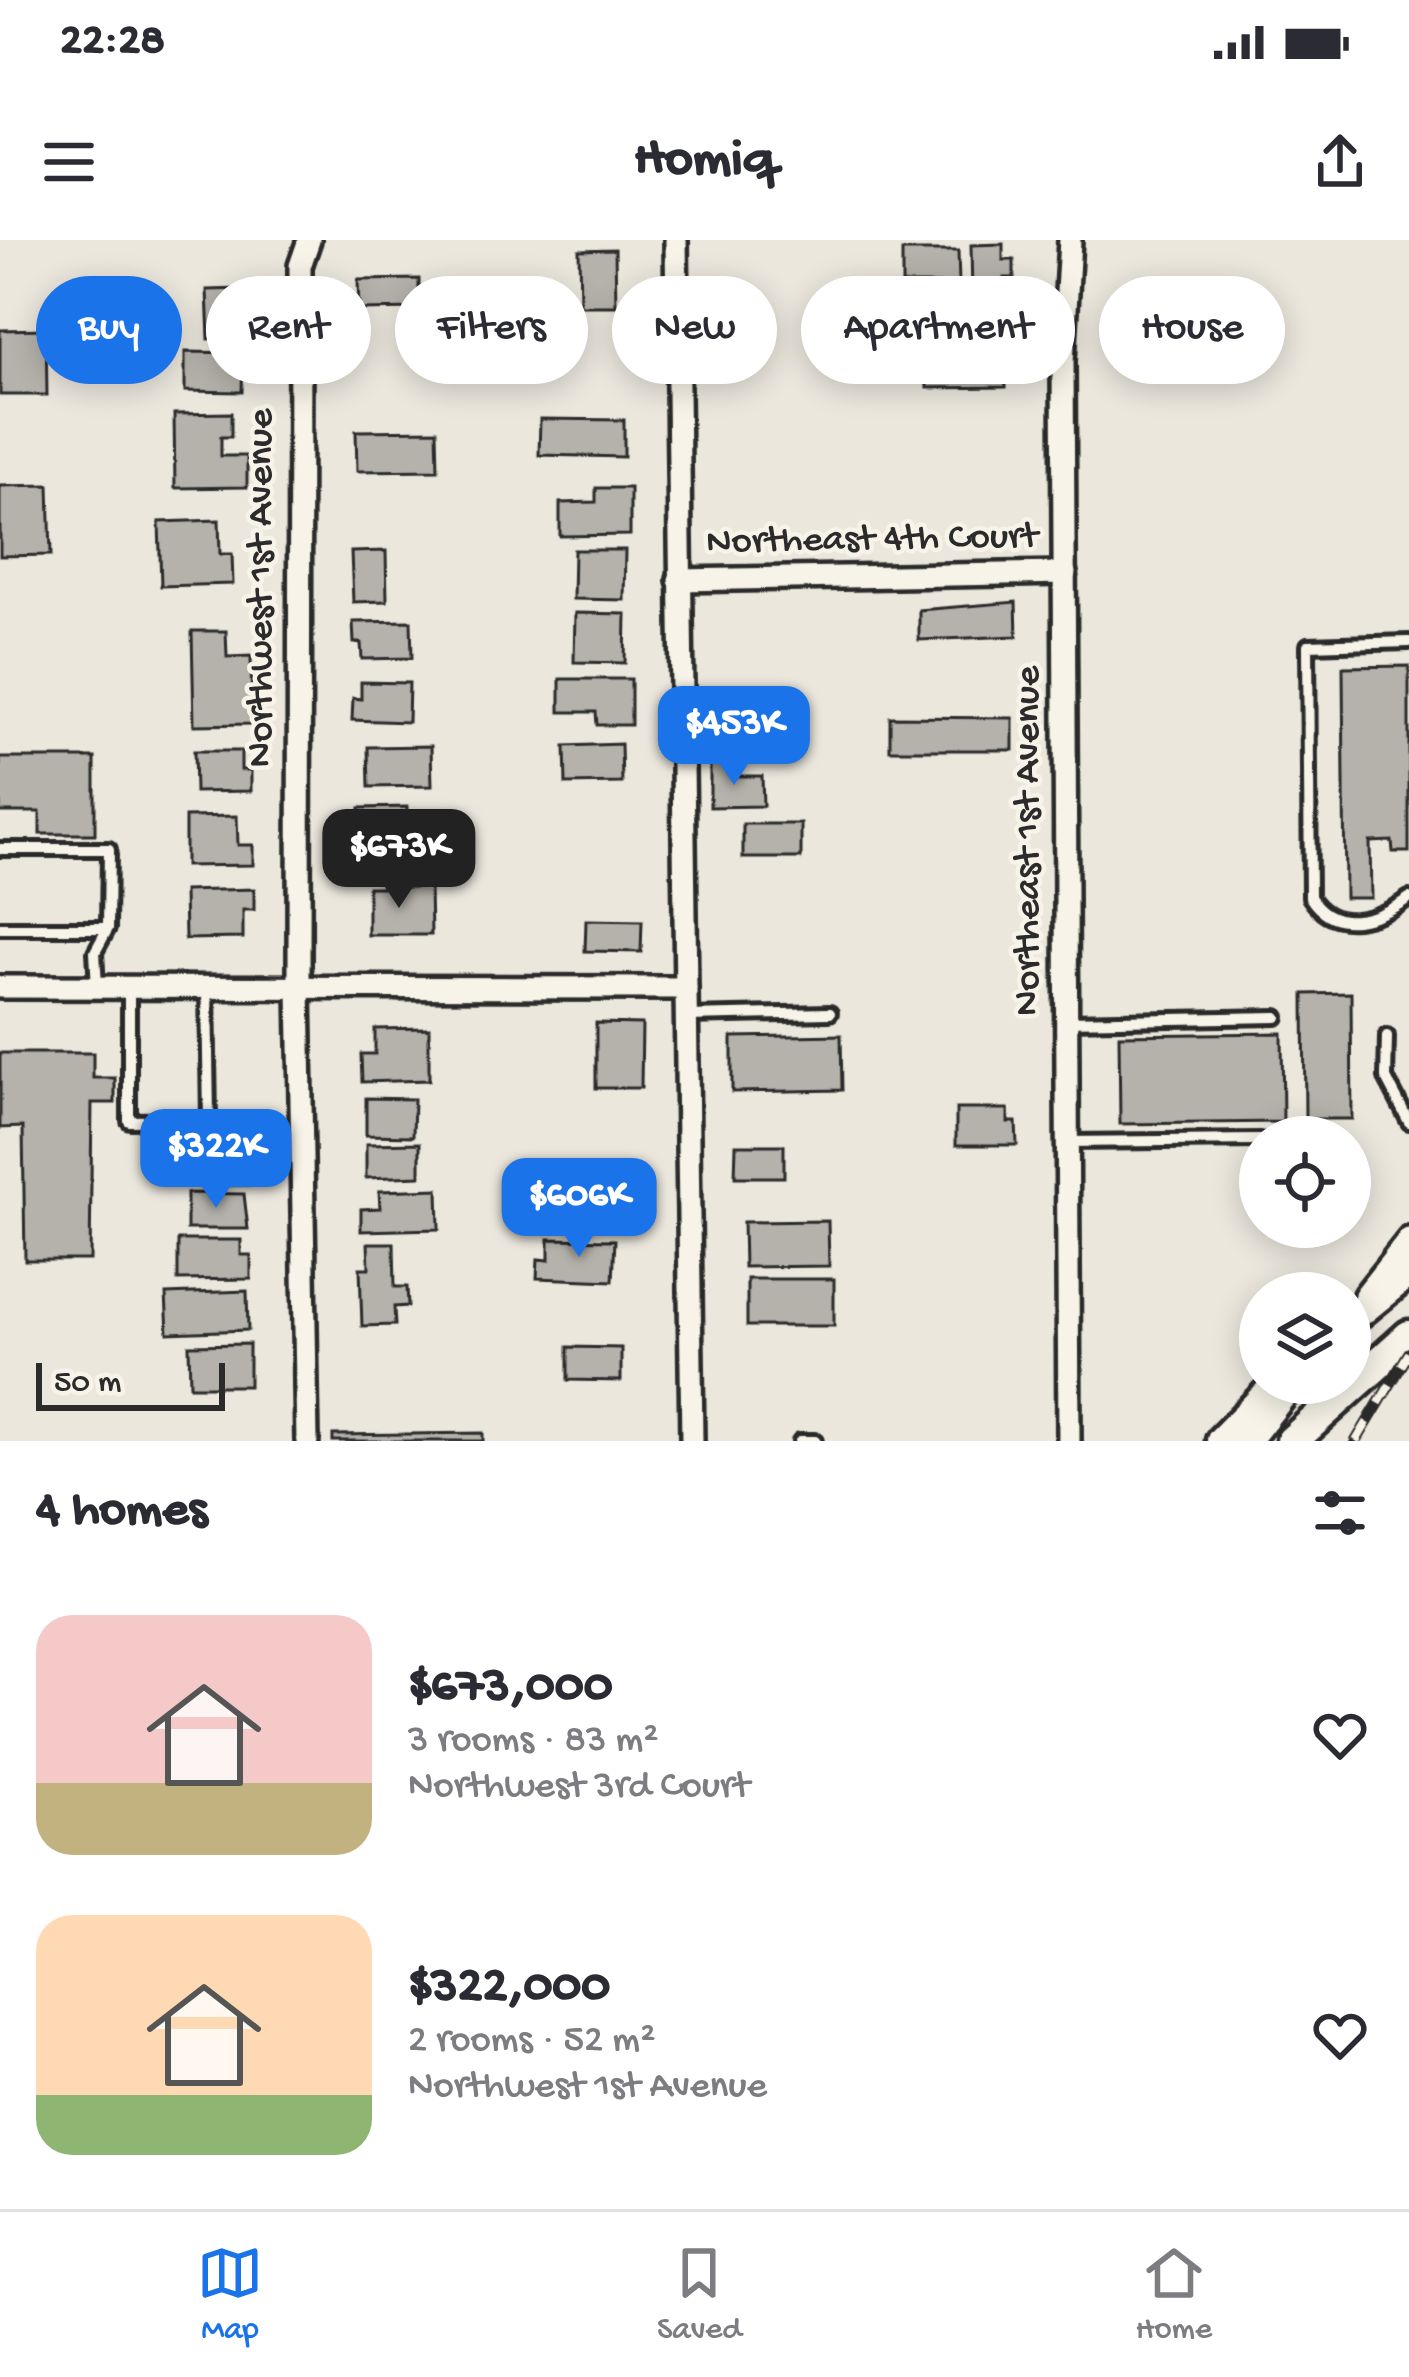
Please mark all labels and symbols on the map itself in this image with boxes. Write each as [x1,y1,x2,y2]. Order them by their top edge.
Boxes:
street label: Northwest 1st Avenue [240,408,286,767]
street label: Northeast 4th Court [706,515,1041,567]
street label: Northeast 1st Avenue [1007,665,1053,1016]
pin: $453K [650,686,818,788]
pin: $673K [315,809,483,911]
pin: $322K [132,1109,300,1211]
pin: $606K [495,1158,663,1260]
scale bar [36,1357,225,1410]

